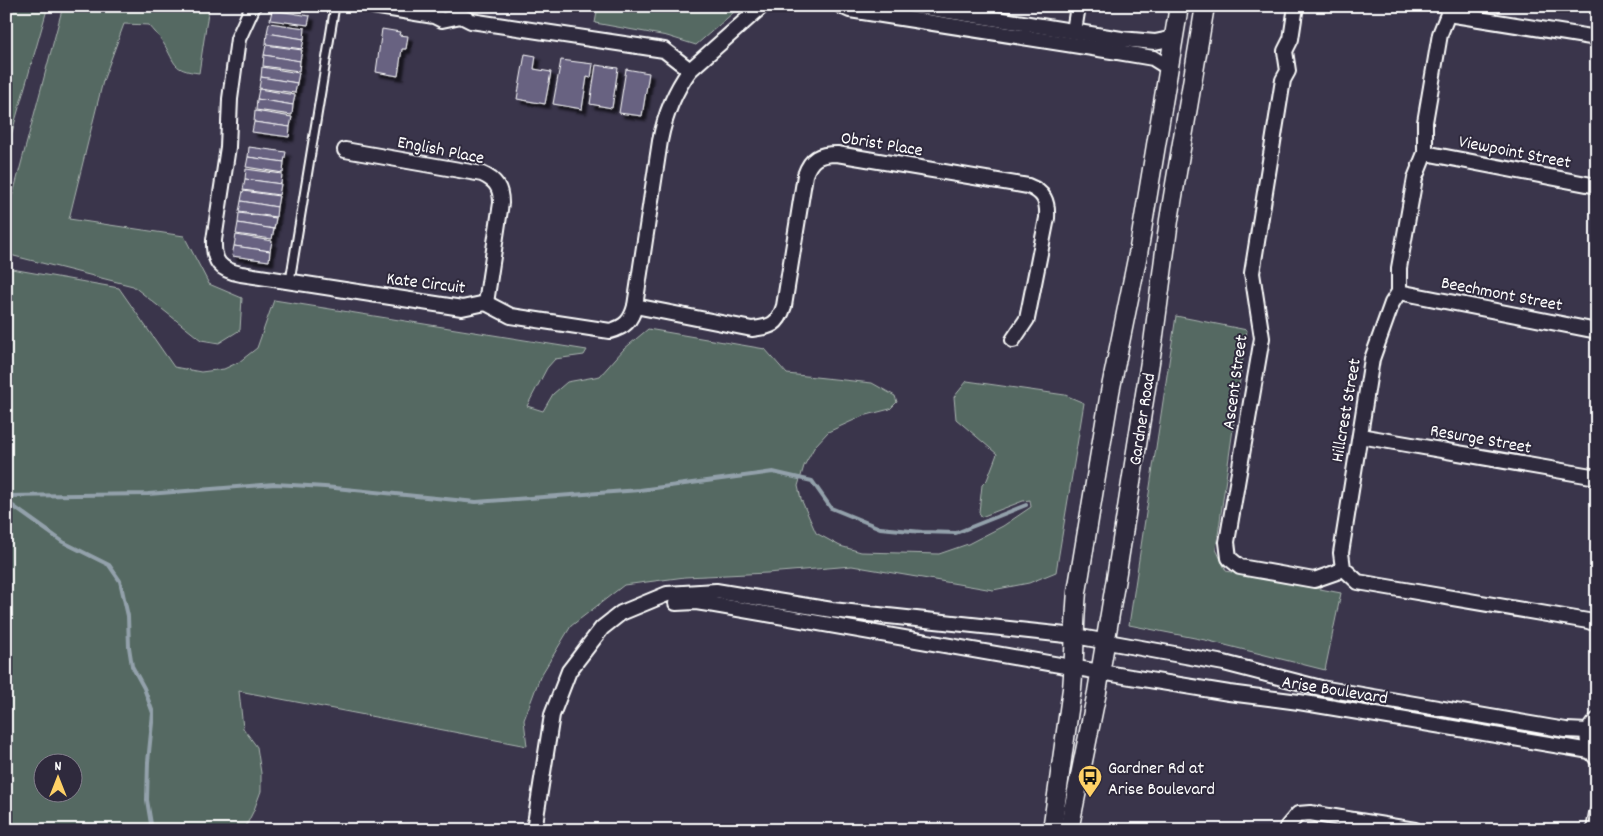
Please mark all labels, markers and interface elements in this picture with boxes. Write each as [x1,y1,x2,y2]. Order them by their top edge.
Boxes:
street label: Obrist Place [839,127,924,164]
street label: Viewpoint Street [1456,130,1573,177]
street label: English Place [395,131,486,172]
street label: Kate Circuit [385,267,467,302]
street label: Beechmont Street [1439,271,1565,320]
street label: Ascent Street [1217,333,1256,431]
street label: Hillcrest Street [1326,356,1369,464]
street label: Gardner Road [1124,371,1163,467]
street label: Resurge Street [1428,419,1533,462]
street label: Arise Boulevard [1280,671,1389,712]
north arrow [32,754,82,804]
text: N [55,757,62,777]
place label: Gardner Rd at Arise Boulevard [1108,757,1215,803]
bus stop icon: Gardner Rd at Arise Boulevard [1077,764,1103,798]

